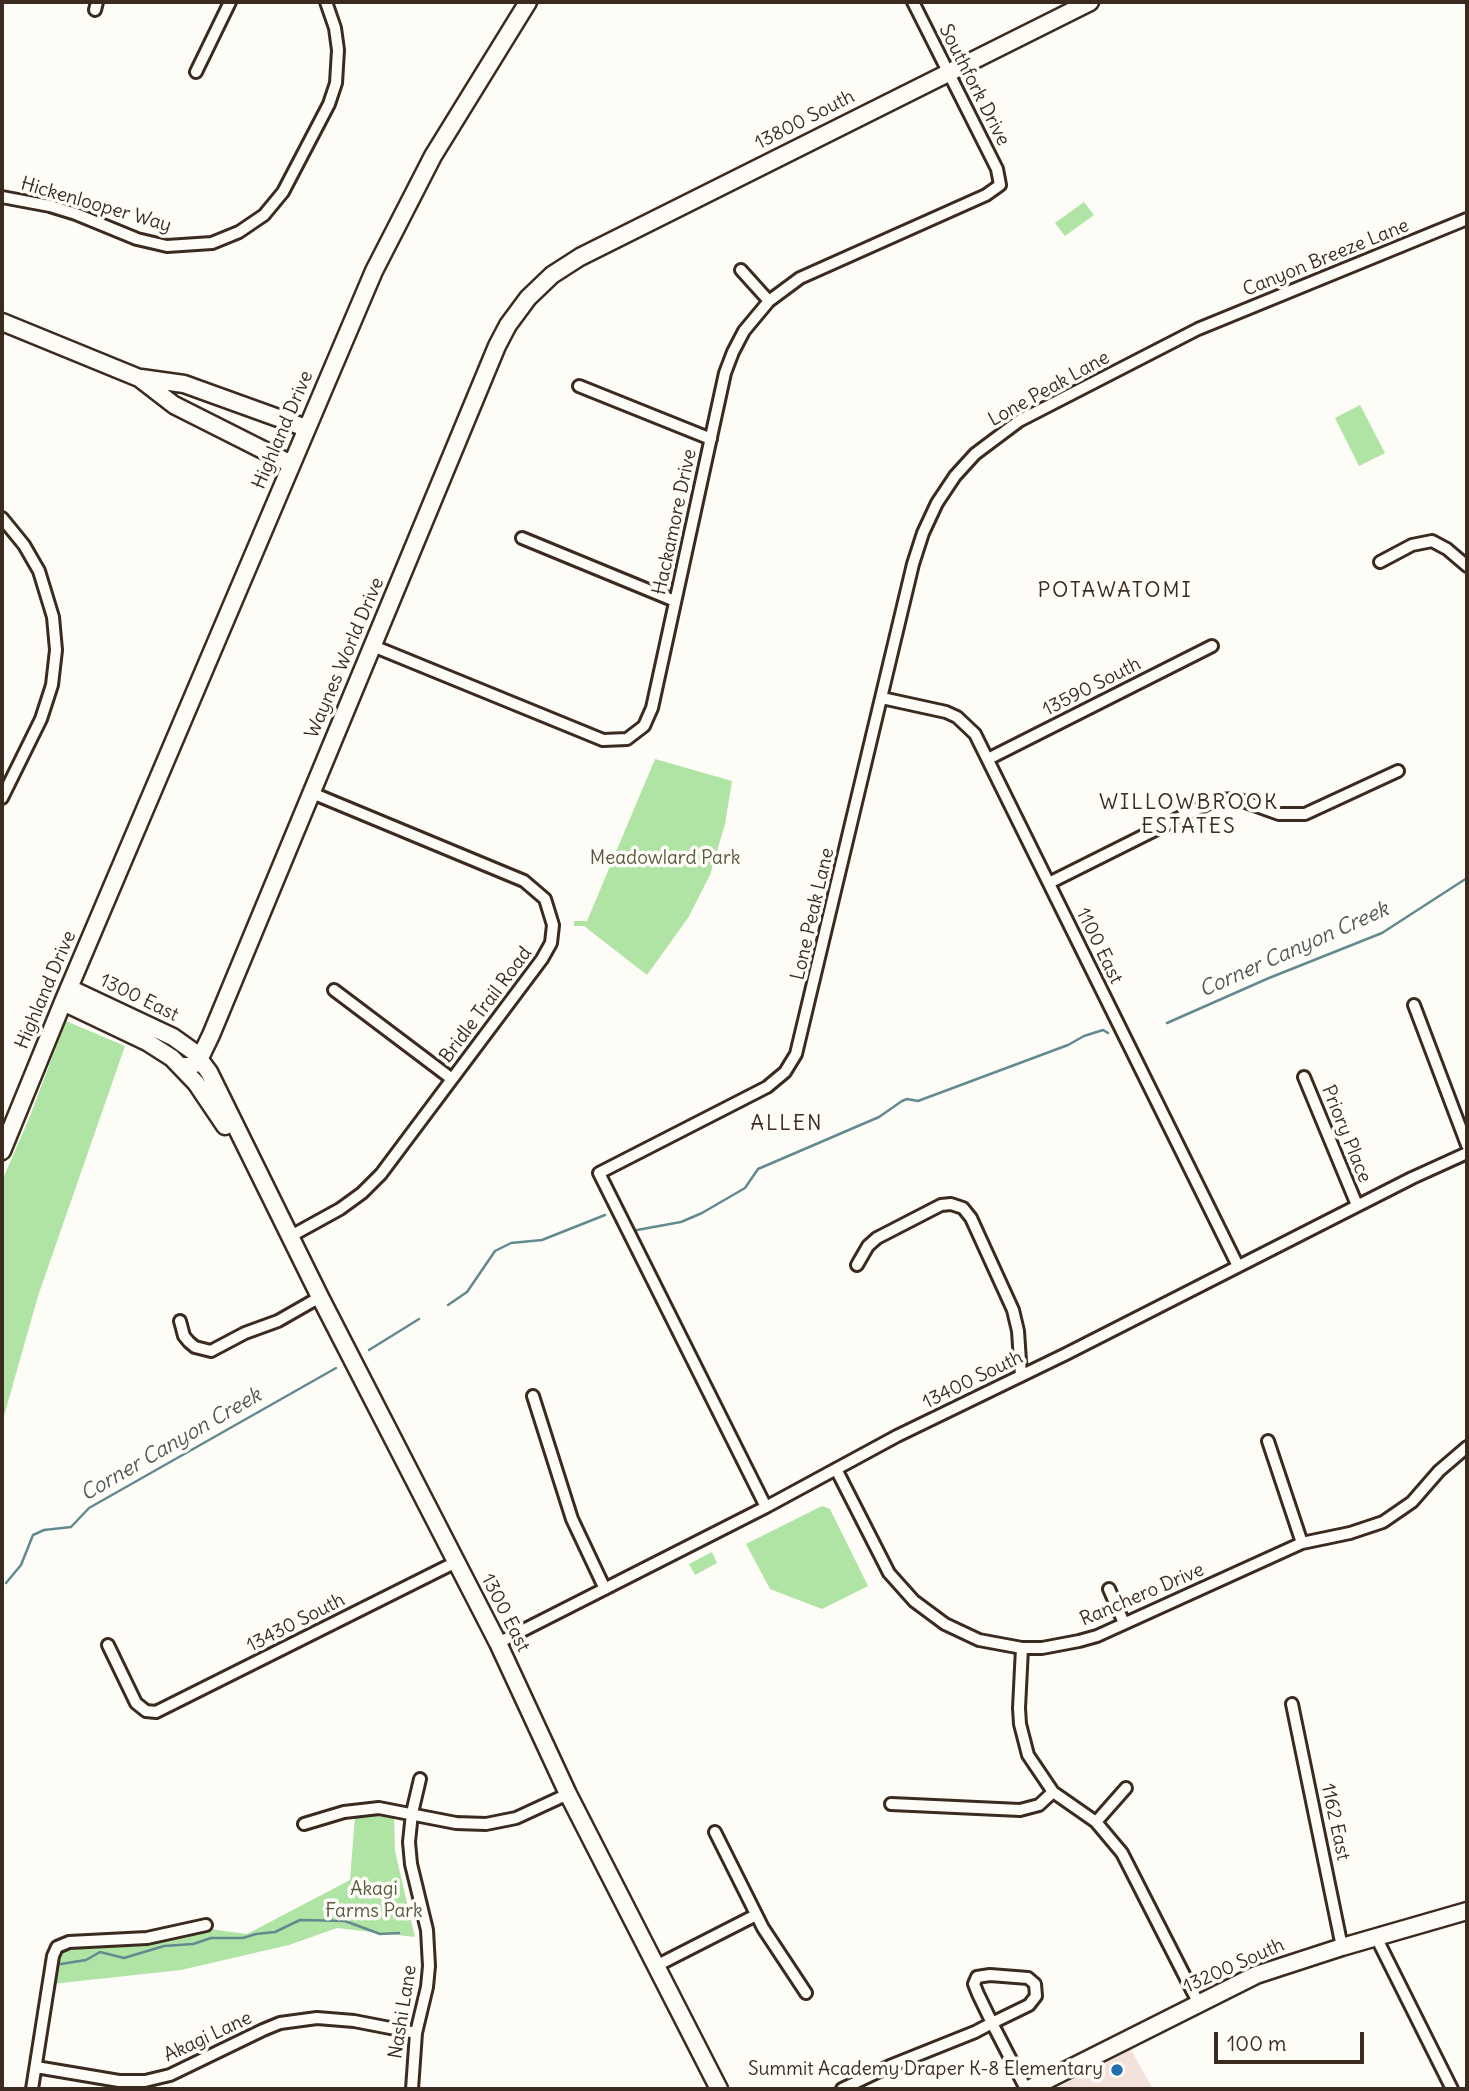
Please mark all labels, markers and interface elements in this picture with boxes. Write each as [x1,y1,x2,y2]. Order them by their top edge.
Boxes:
street label: Southfork Drive [934,20,1014,150]
street label: 13800 South [751,85,859,155]
street label: Hickenlooper Way [18,173,174,237]
street label: Canyon Breeze Lane [1240,214,1412,302]
street label: Lone Peak Lane [985,346,1113,432]
street label: Highland Drive [248,367,318,493]
street label: Hackamore Drive [648,447,702,597]
street label: Waynes World Drive [301,574,389,742]
district label: POTAWATOMI [1039,578,1191,604]
street label: 13590 South [1039,653,1145,721]
district label: WILLOWBROOK ESTATES [1100,790,1278,840]
street label: Lone Peak Lane [787,846,839,982]
park label: Meadowlard Park [590,848,740,870]
water label: Corner Canyon Creek [1195,897,1393,1003]
street label: 1100 East [1071,904,1127,988]
street label: Highland Drive [11,927,81,1053]
street label: Bridle Trail Road [435,943,537,1067]
street label: 1300 East [96,969,182,1027]
street label: Priory Place [1316,1082,1376,1186]
district label: ALLEN [751,1111,823,1137]
street label: 13400 South [919,1346,1027,1414]
water label: Corner Canyon Creek [76,1383,266,1507]
street label: Ranchero Drive [1077,1559,1207,1631]
street label: 1300 East [476,1570,534,1656]
street label: 13430 South [243,1589,349,1657]
street label: 1162 East [1316,1782,1354,1862]
park label: Akagi Farms Park [325,1879,423,1923]
street label: 13200 South [1180,1934,1288,1998]
street label: Nashi Lane [384,1964,422,2060]
street label: Akagi Lane [160,2007,256,2067]
scale bar [1217,2018,1368,2062]
text: 100 m [1227,2030,1286,2057]
place label: Summit Academy Draper K-8 Elementary [748,2059,1103,2081]
marker: Summit Academy Draper K-8 Elementary [1109,2062,1125,2078]

